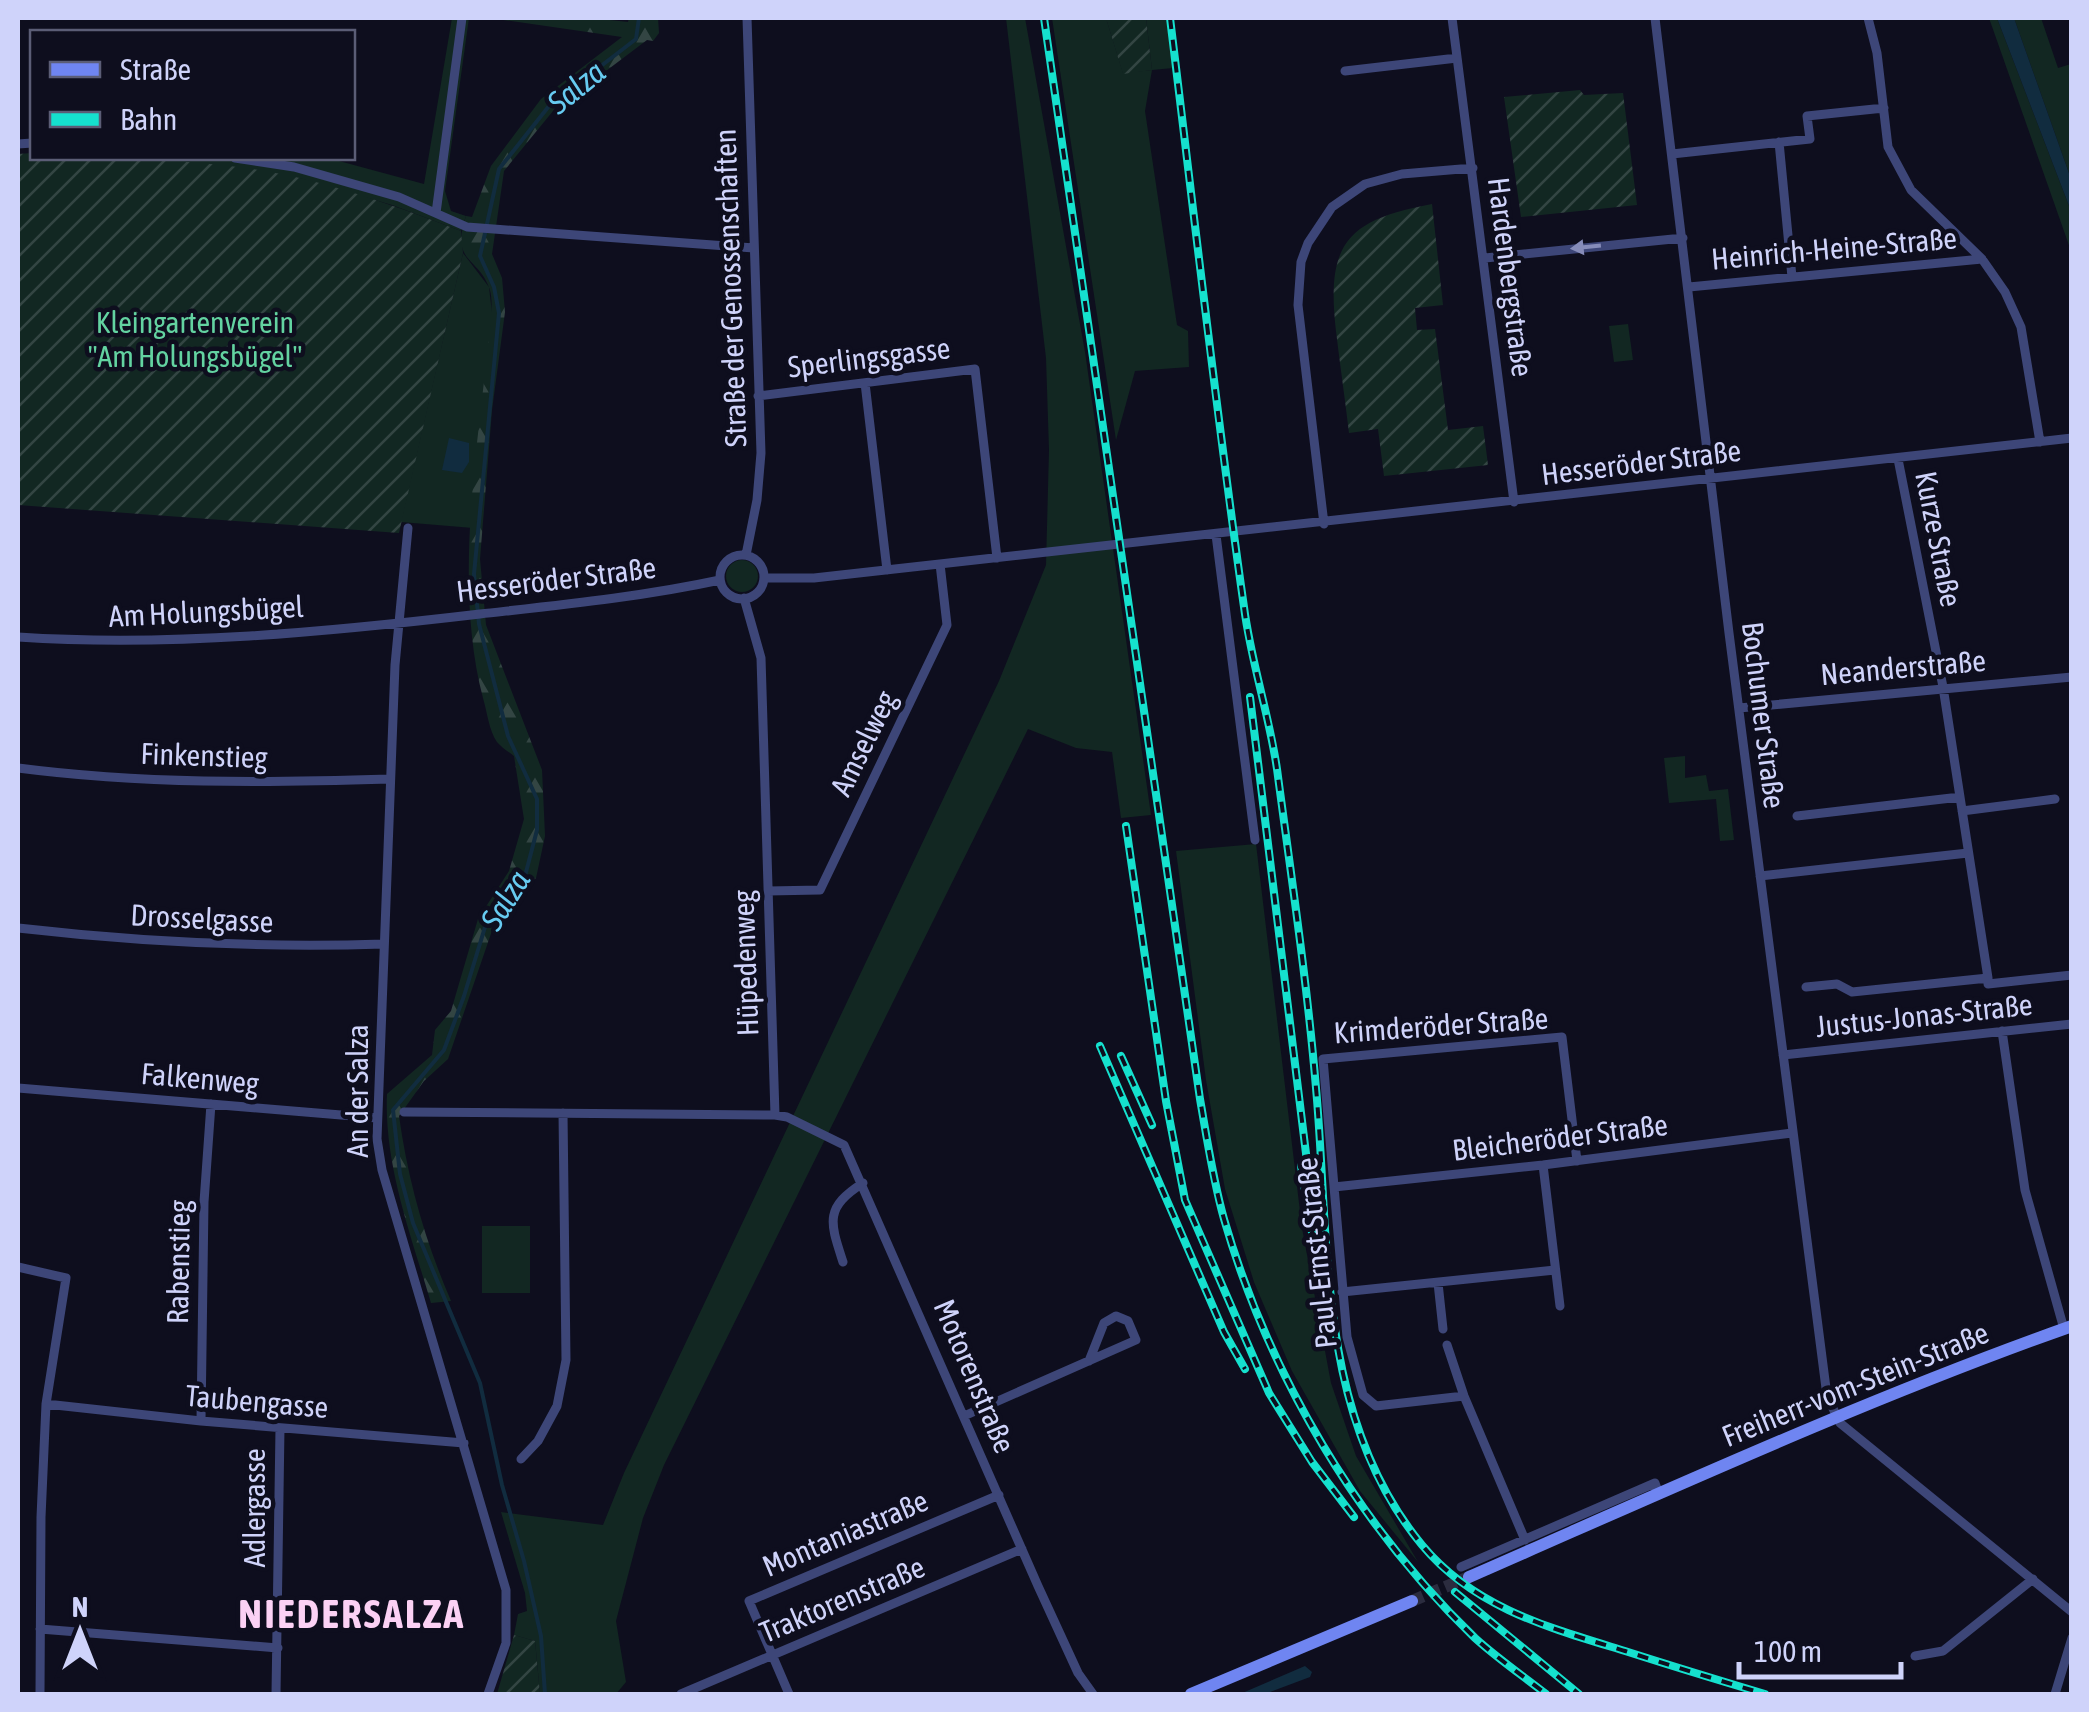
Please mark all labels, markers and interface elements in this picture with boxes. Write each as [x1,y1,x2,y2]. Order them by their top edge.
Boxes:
legend [30,30,355,160]
text: Straße [120,52,191,86]
water label: Salza [539,53,612,122]
text: Bahn [120,102,177,136]
street label: Straße der Genossenschaften [707,128,753,448]
street label: Hardenbergstraße [1482,175,1540,379]
street label: Heinrich-Heine-Straße [1710,220,1958,276]
one-way arrow [1570,240,1601,256]
park label: Kleingartenverein "Am Holungsbügel" [88,305,302,373]
street label: Sperlingsgasse [786,330,952,384]
street label: Hesseröder Straße [1539,433,1743,491]
street label: Kurze Straße [1909,468,1969,610]
street label: Hesseröder Straße [454,550,658,608]
street label: Am Holungsbügel [108,589,304,633]
street label: Bochumer Straße [1736,620,1792,810]
street label: Neanderstraße [1819,643,1987,691]
street label: Amselweg [823,685,903,801]
street label: Finkenstieg [140,736,268,774]
water label: Salza [472,863,537,937]
street label: Hüpedenweg [725,889,765,1037]
street label: Drosselgasse [130,897,274,939]
street label: Justus-Jonas-Straße [1814,987,2034,1043]
street label: Krimderöder Straße [1333,1001,1549,1049]
street label: An der Salza [340,1024,374,1158]
street label: Falkenweg [140,1056,260,1100]
street label: Bleicheröder Straße [1450,1107,1670,1167]
street label: Paul-Ernst-Straße [1289,1156,1343,1350]
street label: Rabenstieg [160,1200,196,1324]
street label: Motorenstraße [928,1294,1022,1458]
street label: Freiherr-vom-Stein-Straße [1717,1315,1993,1453]
street label: Taubengasse [184,1378,330,1424]
street label: Adlergasse [237,1448,271,1568]
street label: Montaniastraße [757,1483,933,1583]
street label: Traktorenstraße [755,1549,929,1649]
north arrow [30,1582,130,1682]
text: N [72,1591,88,1623]
district label: NIEDERSALZA [238,1591,466,1636]
scale bar [1739,1617,1902,1679]
text: 100 m [1754,1634,1822,1668]

